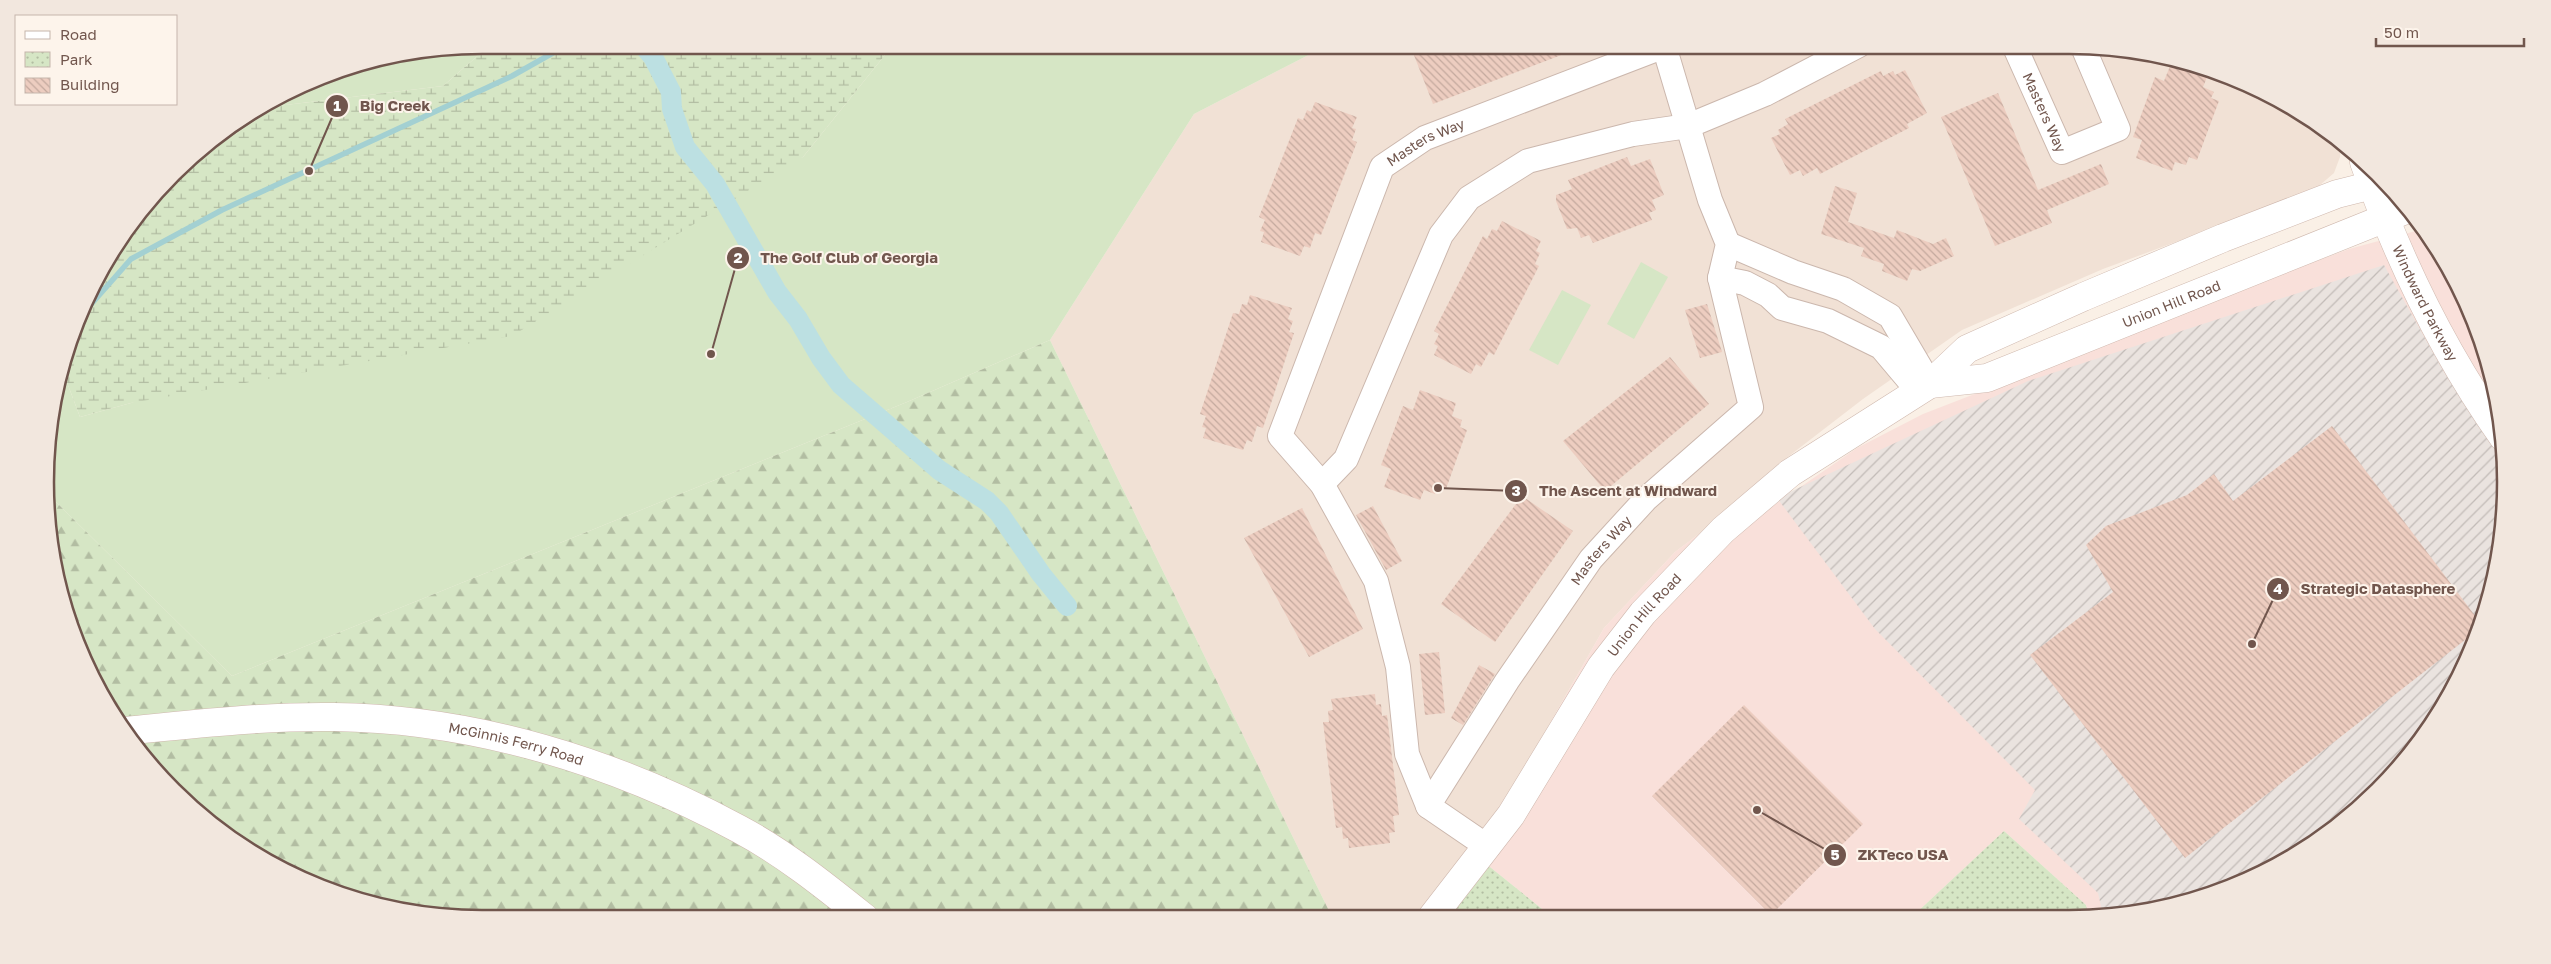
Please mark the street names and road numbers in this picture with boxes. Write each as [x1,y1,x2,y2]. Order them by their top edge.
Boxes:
street label: Masters Way [2019,70,2070,155]
street label: Masters Way [1383,115,1467,169]
street label: Windward Parkway [2389,242,2462,364]
street label: Union Hill Road [2120,276,2223,331]
street label: Masters Way [1567,512,1635,588]
street label: Union Hill Road [1603,570,1685,660]
street label: McGinnis Ferry Road [447,718,586,769]

